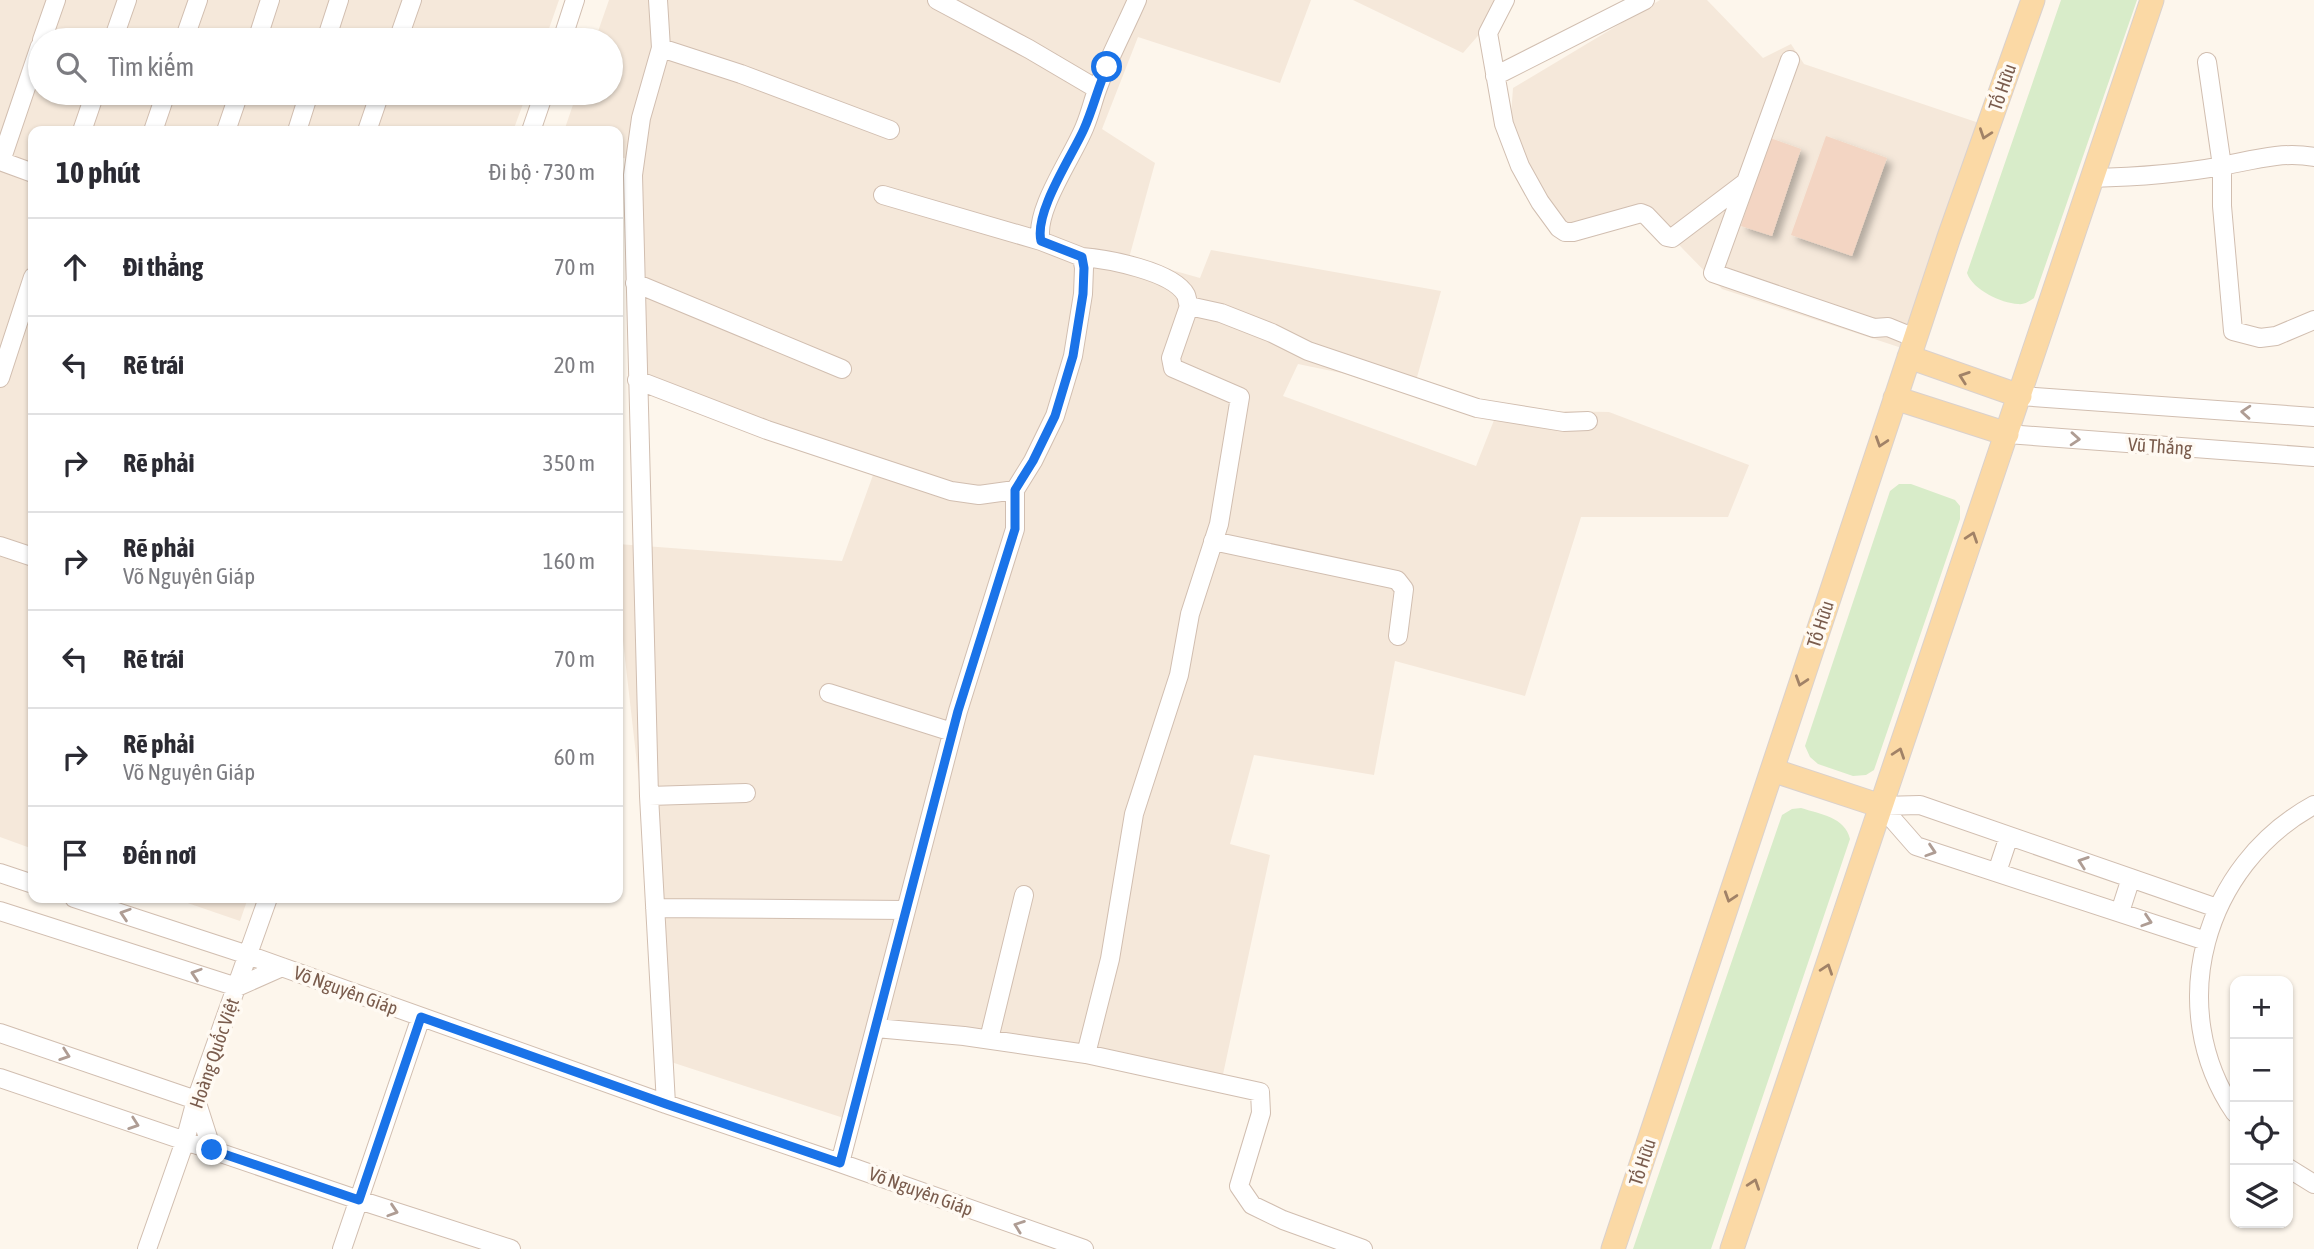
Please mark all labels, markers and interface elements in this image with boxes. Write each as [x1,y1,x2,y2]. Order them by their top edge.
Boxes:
search box [28,28,623,105]
icon: search [52,48,90,86]
route start [1091,51,1122,82]
text: Tìm kiếm [108,52,194,82]
street label: Tố Hữu [1984,61,2020,113]
one-way arrow [1979,127,1993,139]
text: 10 phút [56,155,140,189]
text: Đi bộ · 730 m [489,159,595,185]
icon: ahead [56,248,94,286]
text: Đi thẳng [123,252,203,282]
text: 70 m [554,254,595,280]
icon: left [56,346,94,384]
text: Rẽ trái [123,350,184,380]
text: 20 m [554,352,595,378]
one-way arrow [1959,371,1971,385]
one-way arrow [2240,405,2251,420]
one-way arrow [2070,432,2081,447]
street label: Vũ Thắng [2127,433,2194,459]
one-way arrow [1875,435,1889,447]
icon: right [56,444,94,482]
text: Rẽ phải [123,448,194,478]
text: 350 m [543,450,595,476]
one-way arrow [1964,532,1978,544]
text: Rẽ phải [123,533,194,563]
icon: right [56,542,94,580]
text: 160 m [543,548,595,574]
text: Võ Nguyên Giáp [123,563,255,589]
street label: Tố Hữu [1802,598,1838,650]
icon: left [56,640,94,678]
text: Rẽ trái [123,644,184,674]
text: 70 m [554,646,595,672]
one-way arrow [1795,675,1810,687]
text: Rẽ phải [123,729,194,759]
icon: right [56,738,94,776]
text: 60 m [554,744,595,770]
one-way arrow [1891,747,1905,760]
text: Võ Nguyên Giáp [123,759,255,785]
icon: arrive [56,836,94,874]
text: Đến nơi [123,840,196,870]
one-way arrow [1924,843,1937,857]
one-way arrow [2078,856,2090,870]
one-way arrow [1724,890,1738,903]
one-way arrow [119,908,131,923]
one-way arrow [2141,913,2153,927]
street label: Võ Nguyên Giáp [291,961,401,1019]
one-way arrow [1819,963,1833,975]
one-way arrow [190,968,203,982]
map controls [2230,976,2293,1228]
button: + [2230,976,2293,1039]
street label: Hoàng Quốc Việt [185,995,243,1111]
button: − [2230,1039,2293,1102]
one-way arrow [58,1047,70,1061]
button: locate [2230,1102,2293,1165]
one-way arrow [128,1116,140,1130]
route end [196,1134,227,1165]
street label: Tố Hữu [1624,1136,1660,1188]
street label: Võ Nguyên Giáp [866,1162,976,1220]
button: layers [2230,1165,2293,1228]
one-way arrow [1746,1179,1760,1191]
one-way arrow [386,1203,398,1217]
one-way arrow [1014,1220,1026,1234]

